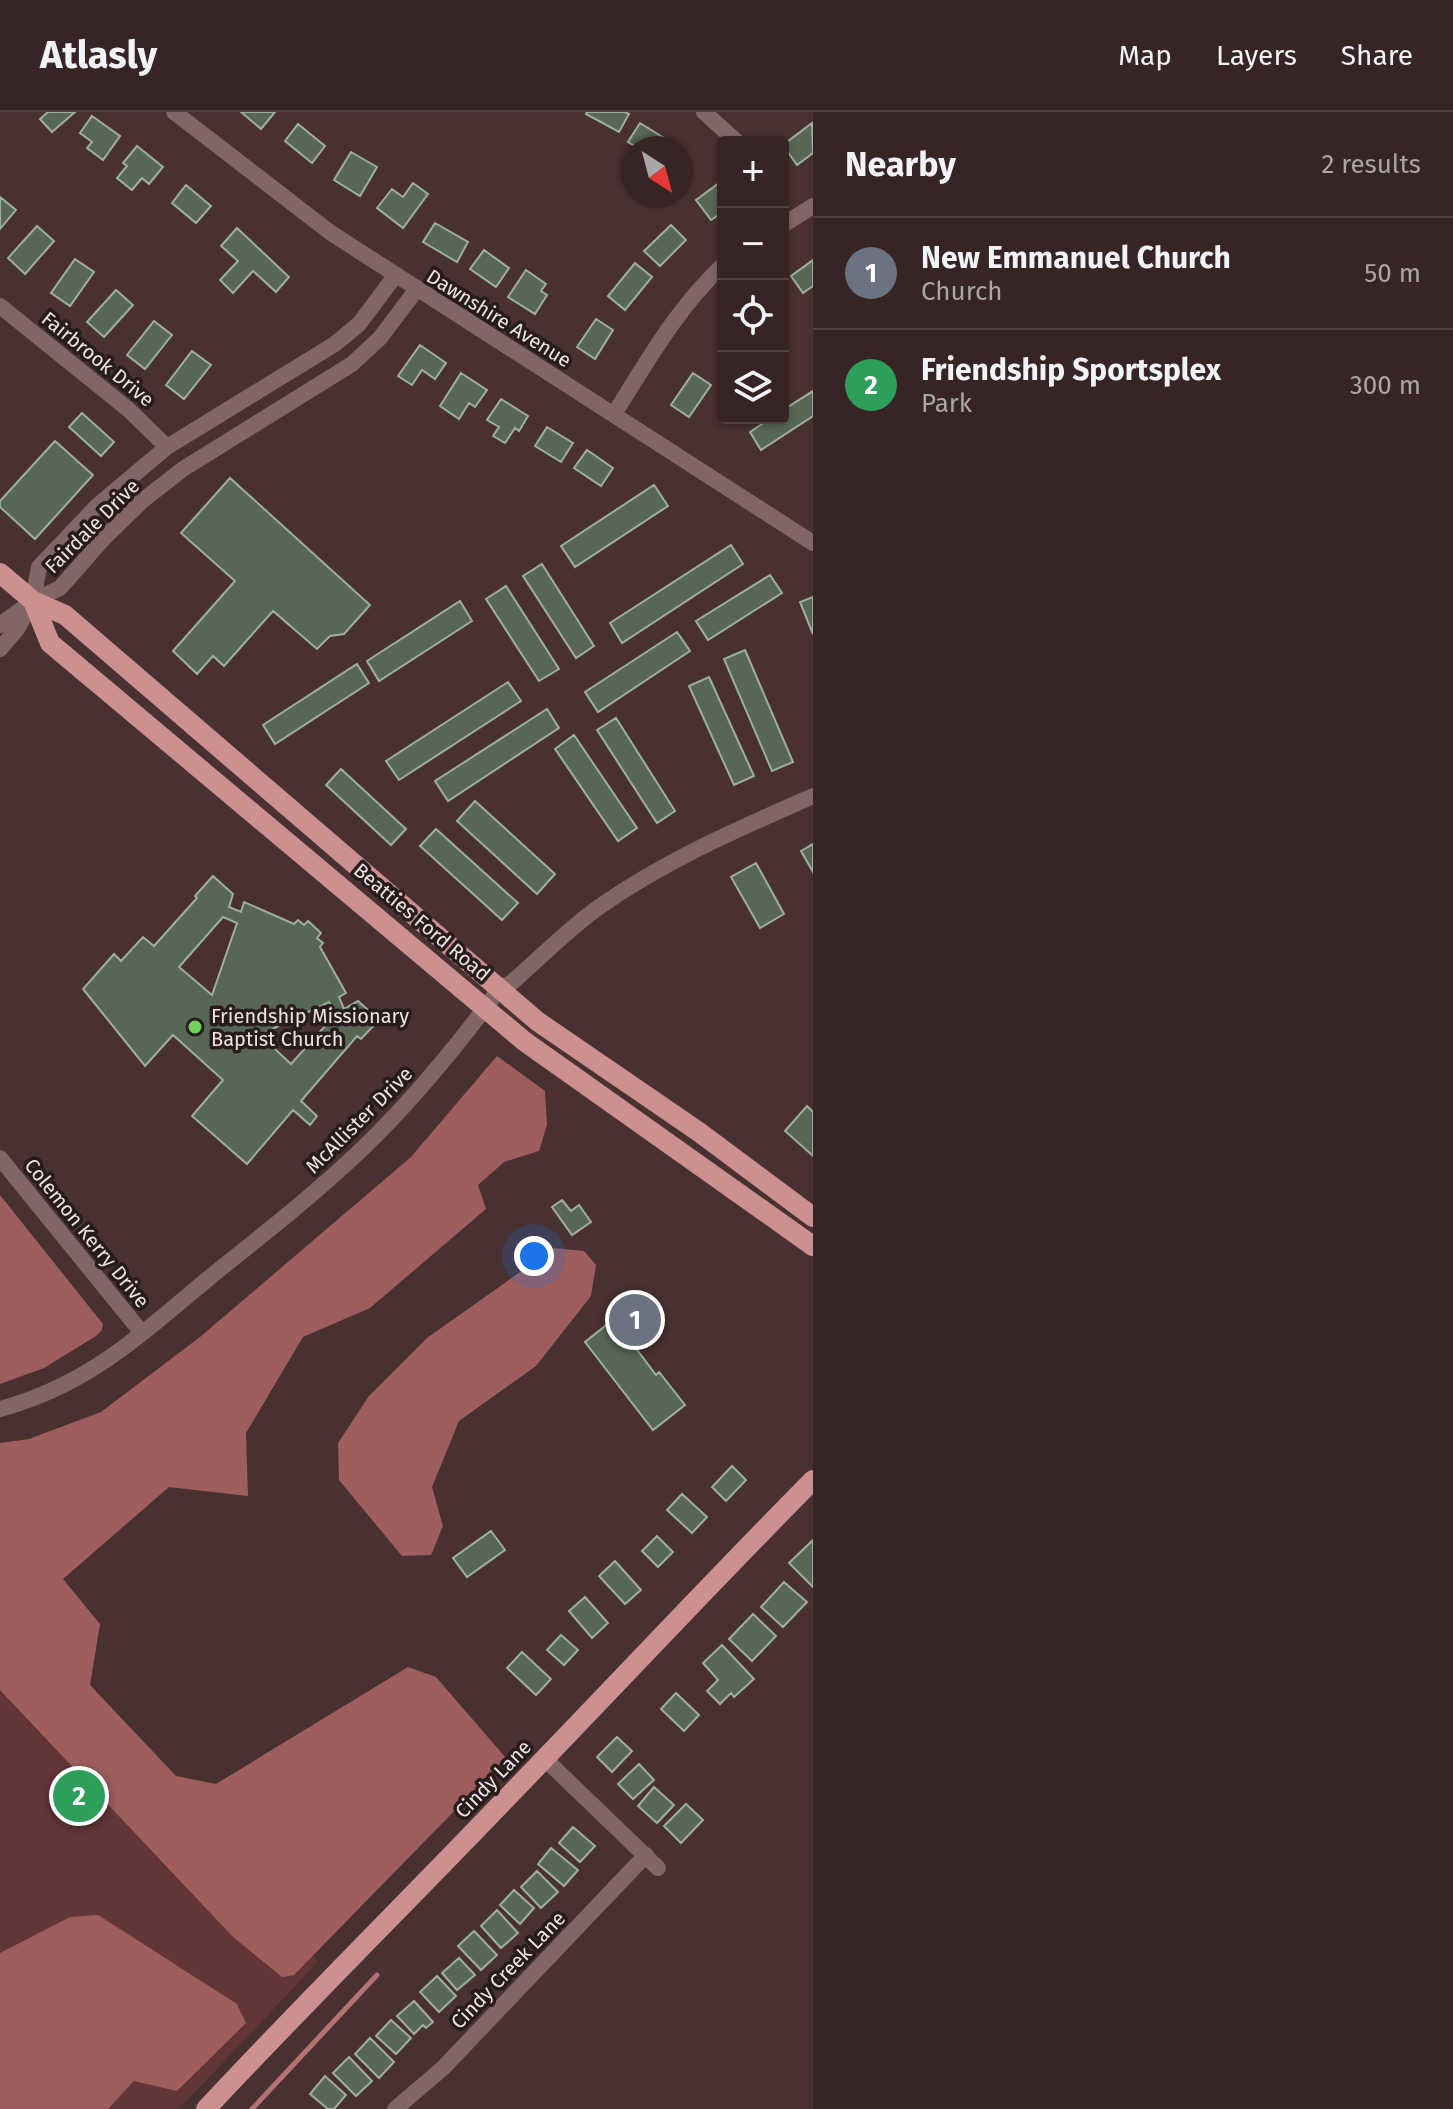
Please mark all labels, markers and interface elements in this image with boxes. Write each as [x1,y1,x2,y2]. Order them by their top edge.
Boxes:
text: Atlasly [40,32,157,78]
text: Map [1118,39,1172,72]
text: Layers [1216,39,1297,72]
text: Share [1341,39,1413,72]
north arrow [621,136,693,208]
map controls [717,136,789,424]
button: + [717,136,789,208]
text: Nearby [845,144,956,185]
text: 2 results [1321,149,1421,180]
button: − [717,208,789,280]
text: New Emmanuel Church [921,240,1231,276]
text: 1 [865,258,877,289]
text: 50 m [1364,258,1421,289]
street label: Dawnshire Avenue [422,264,576,372]
text: Church [921,276,1003,307]
button: locate [717,280,789,352]
street label: Fairbrook Drive [37,306,159,412]
button: layers [717,352,789,424]
text: Friendship Sportsplex [921,352,1221,388]
text: 2 [864,370,878,401]
text: 300 m [1350,370,1421,401]
text: Park [921,388,972,419]
street label: Fairdale Drive [40,474,144,578]
street label: Beatties Ford Road [349,858,495,986]
place label: Friendship Missionary Baptist Church [211,1004,409,1051]
marker: Friendship Missionary Baptist Church [186,1018,204,1036]
street label: McAllister Drive [301,1062,417,1178]
street label: Colemon Kerry Drive [20,1154,154,1312]
your location [514,1236,554,1276]
pin: 1 [609,1290,661,1350]
street label: Cindy Lane [450,1735,536,1823]
pin: 2 [53,1766,105,1826]
street label: Cindy Creek Lane [446,1906,570,2034]

